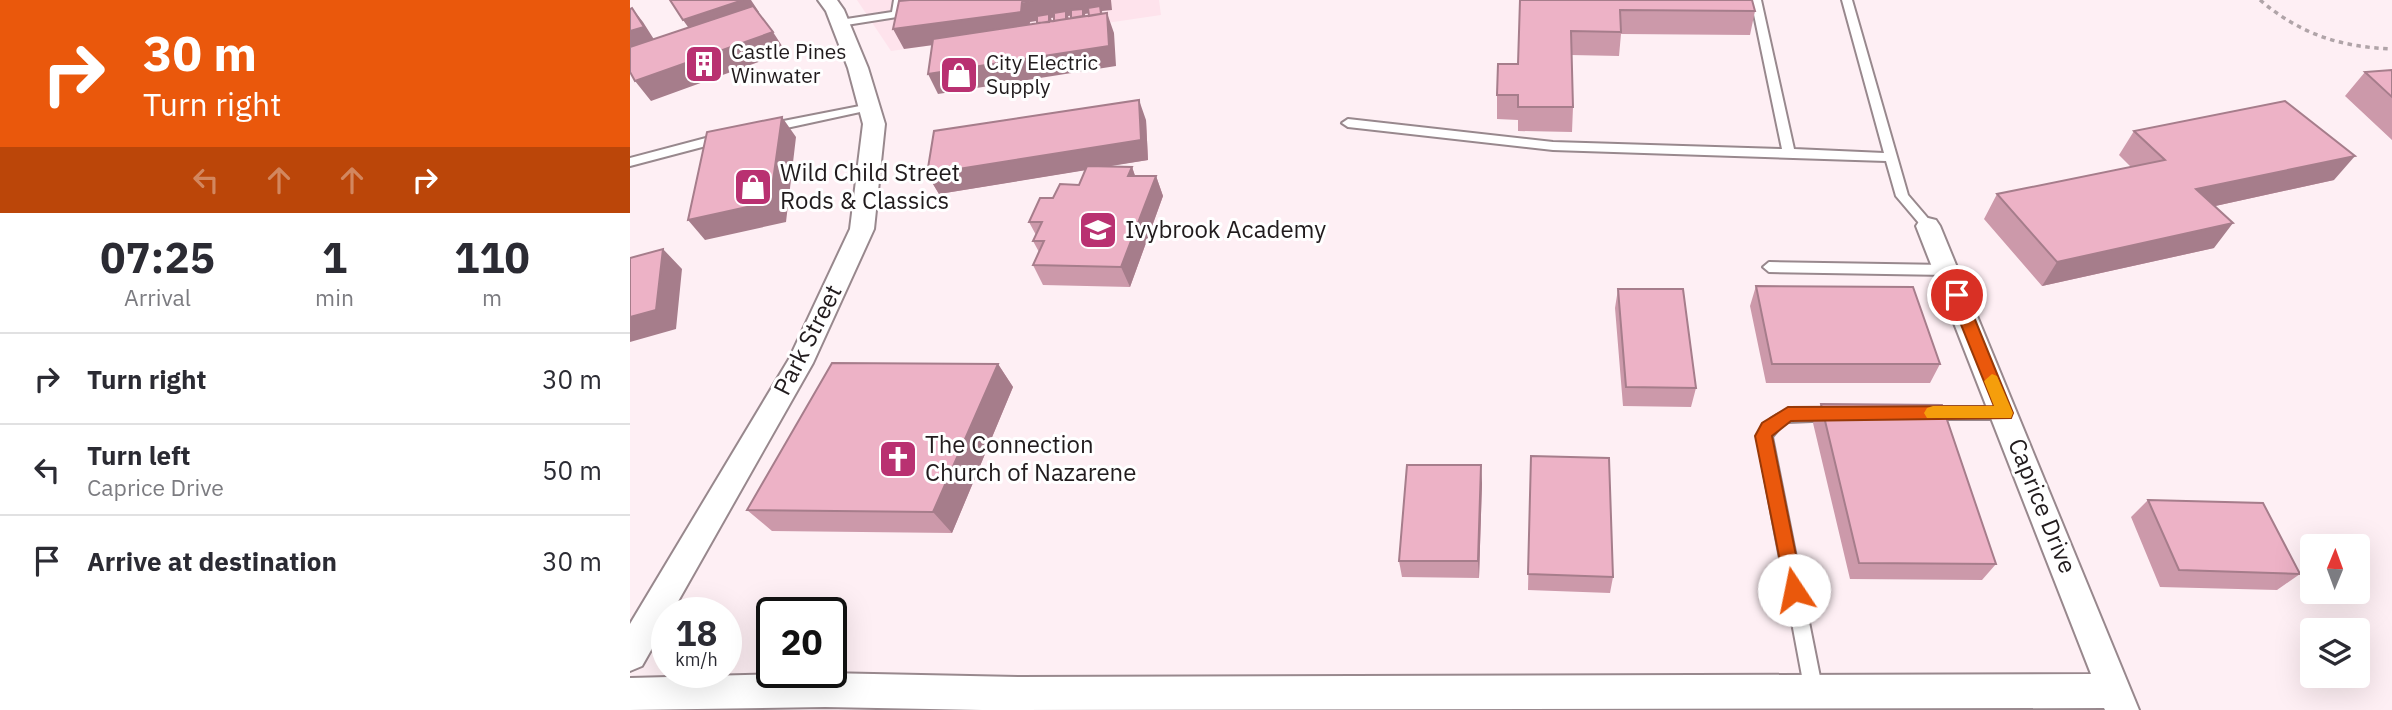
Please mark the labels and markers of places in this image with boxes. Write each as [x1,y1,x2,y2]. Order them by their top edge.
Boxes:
place label: Castle Pines Winwater [731,37,847,89]
building icon: Castle Pines Winwater [683,43,725,85]
place label: City Electric Supply [986,48,1098,100]
shop icon: City Electric Supply [938,54,980,96]
place label: Wild Child Street Rods & Classics [780,156,960,216]
shop icon: Wild Child Street Rods & Classics [732,166,774,208]
school or university icon: Ivybrook Academy [1077,209,1119,251]
place label: Ivybrook Academy [1125,213,1326,245]
pin [1927,265,1987,325]
place label: The Connection Church of Nazarene [925,428,1136,488]
church icon: The Connection Church of Nazarene [877,438,919,480]

